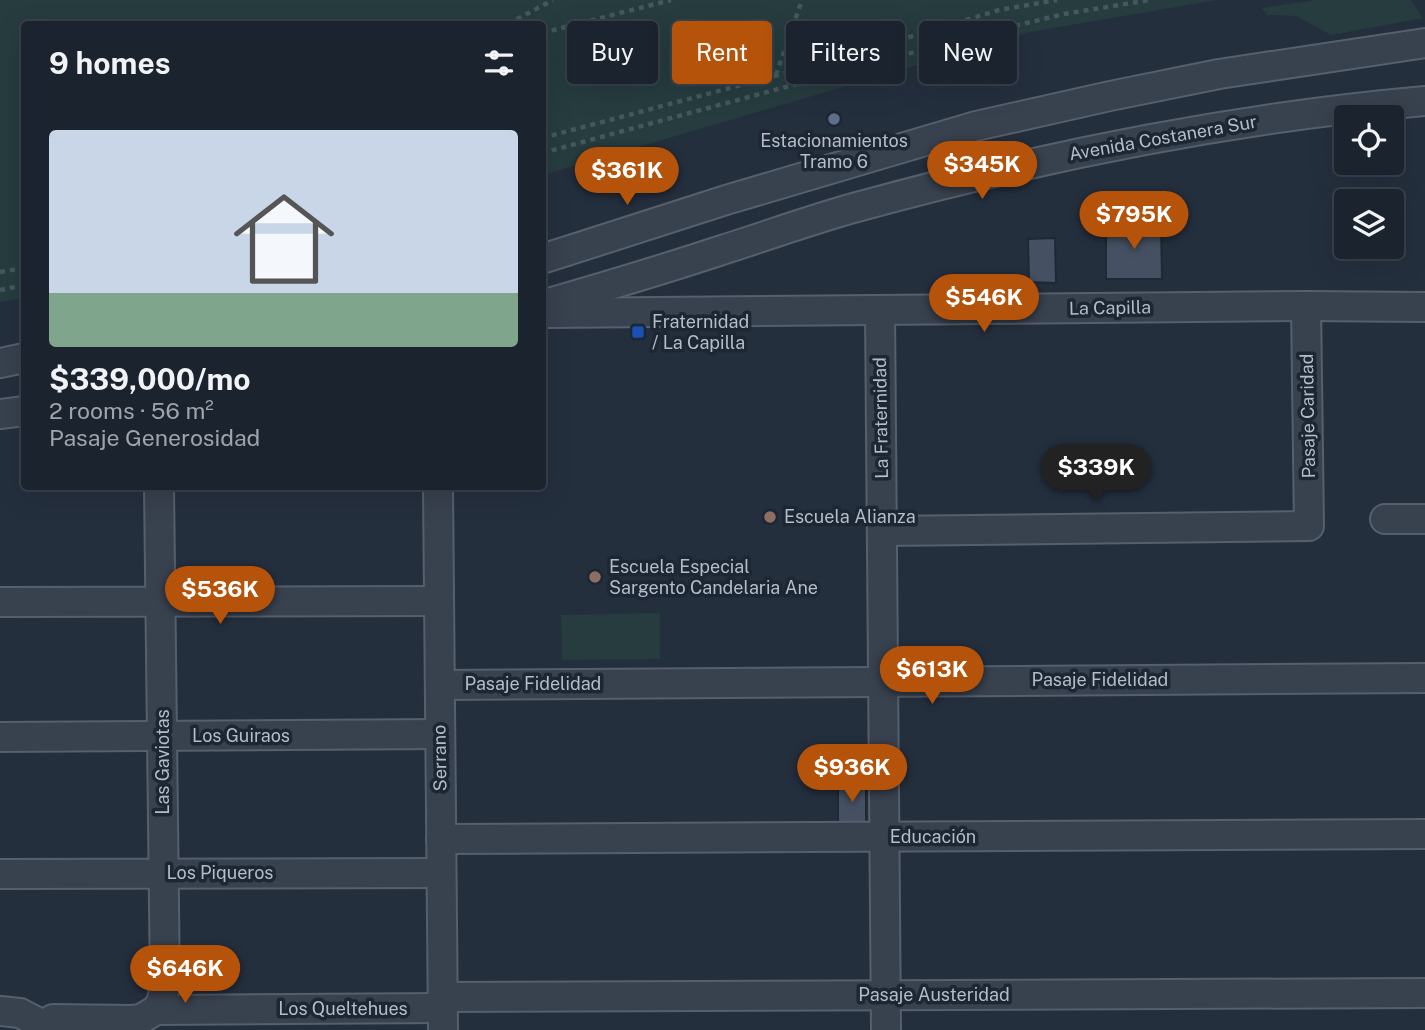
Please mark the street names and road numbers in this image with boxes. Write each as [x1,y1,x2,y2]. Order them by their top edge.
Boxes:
street label: Avenida Costanera Sur [1067,111,1258,164]
street label: La Capilla [1069,296,1151,319]
street label: Pasaje Caridad [1296,354,1319,478]
street label: La Fraternidad [869,357,892,479]
street label: Pasaje Fidelidad [1032,669,1168,690]
street label: Pasaje Fidelidad [465,673,601,694]
street label: Las Gaviotas [152,709,173,815]
street label: Los Guiraos [192,725,290,746]
street label: Serrano [428,725,451,791]
street label: Educación [890,826,976,847]
street label: Los Piqueros [167,862,273,883]
street label: Pasaje Austeridad [858,984,1010,1005]
street label: Los Queltehues [278,998,408,1019]

